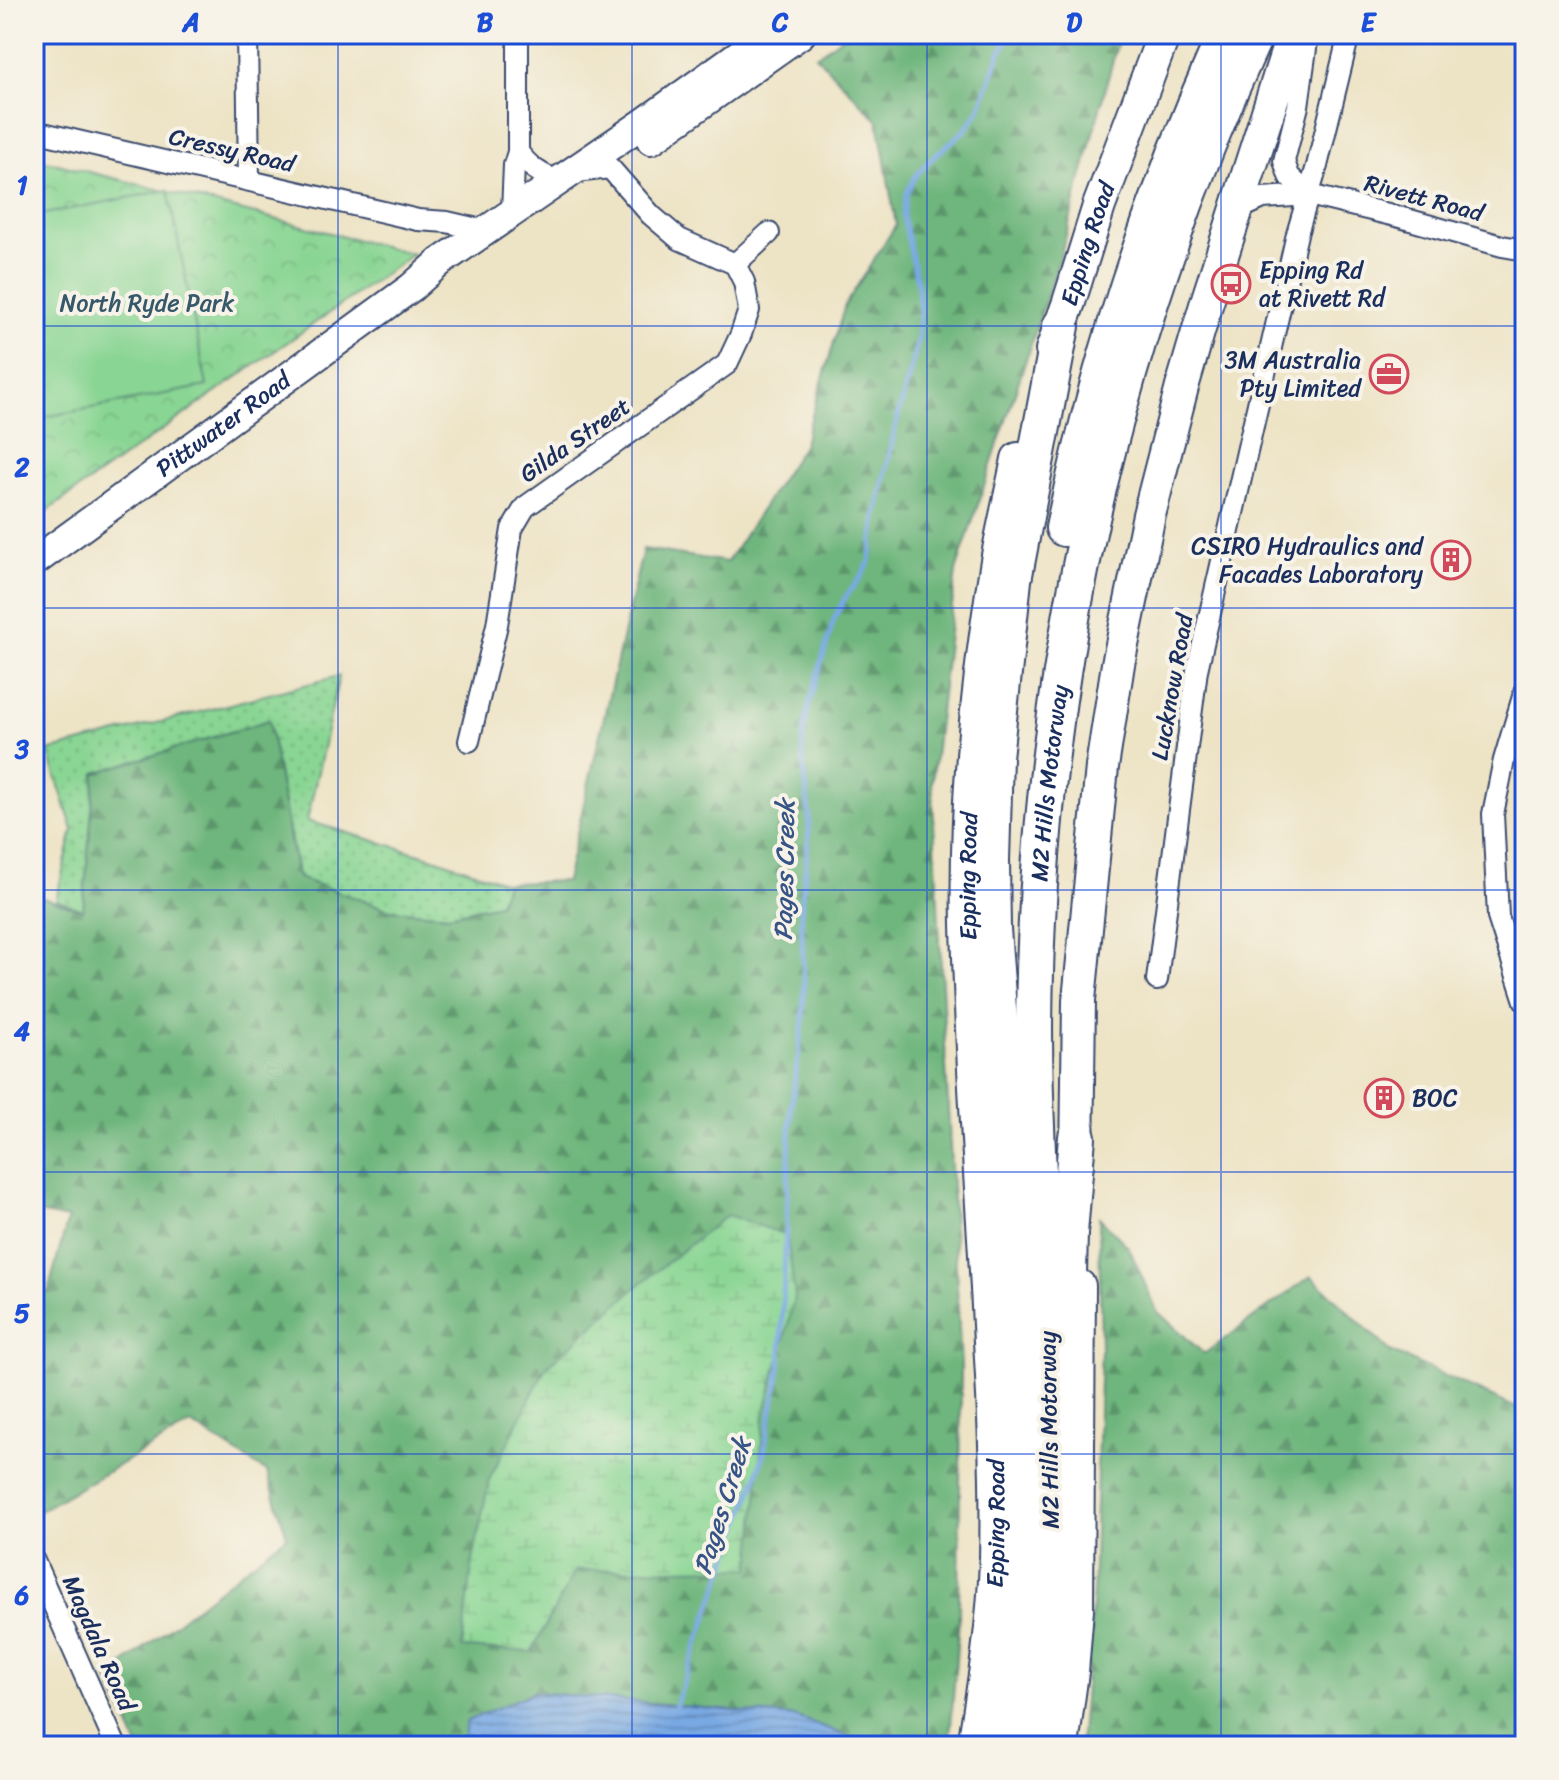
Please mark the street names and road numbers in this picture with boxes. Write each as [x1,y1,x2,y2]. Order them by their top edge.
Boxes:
street label: Cressy Road [165,115,300,185]
street label: Rivett Road [1360,162,1491,235]
street label: Epping Road [1048,174,1128,311]
street label: Pittwater Road [146,359,302,488]
street label: Gilda Street [510,386,640,494]
street label: Lucknow Road [1138,609,1206,763]
street label: M2 Hills Motorway [1018,681,1081,883]
street label: Epping Road [947,810,990,941]
street label: M2 Hills Motorway [1026,1330,1072,1529]
street label: Epping Road [974,1457,1018,1589]
street label: Magdala Road [50,1568,149,1720]

